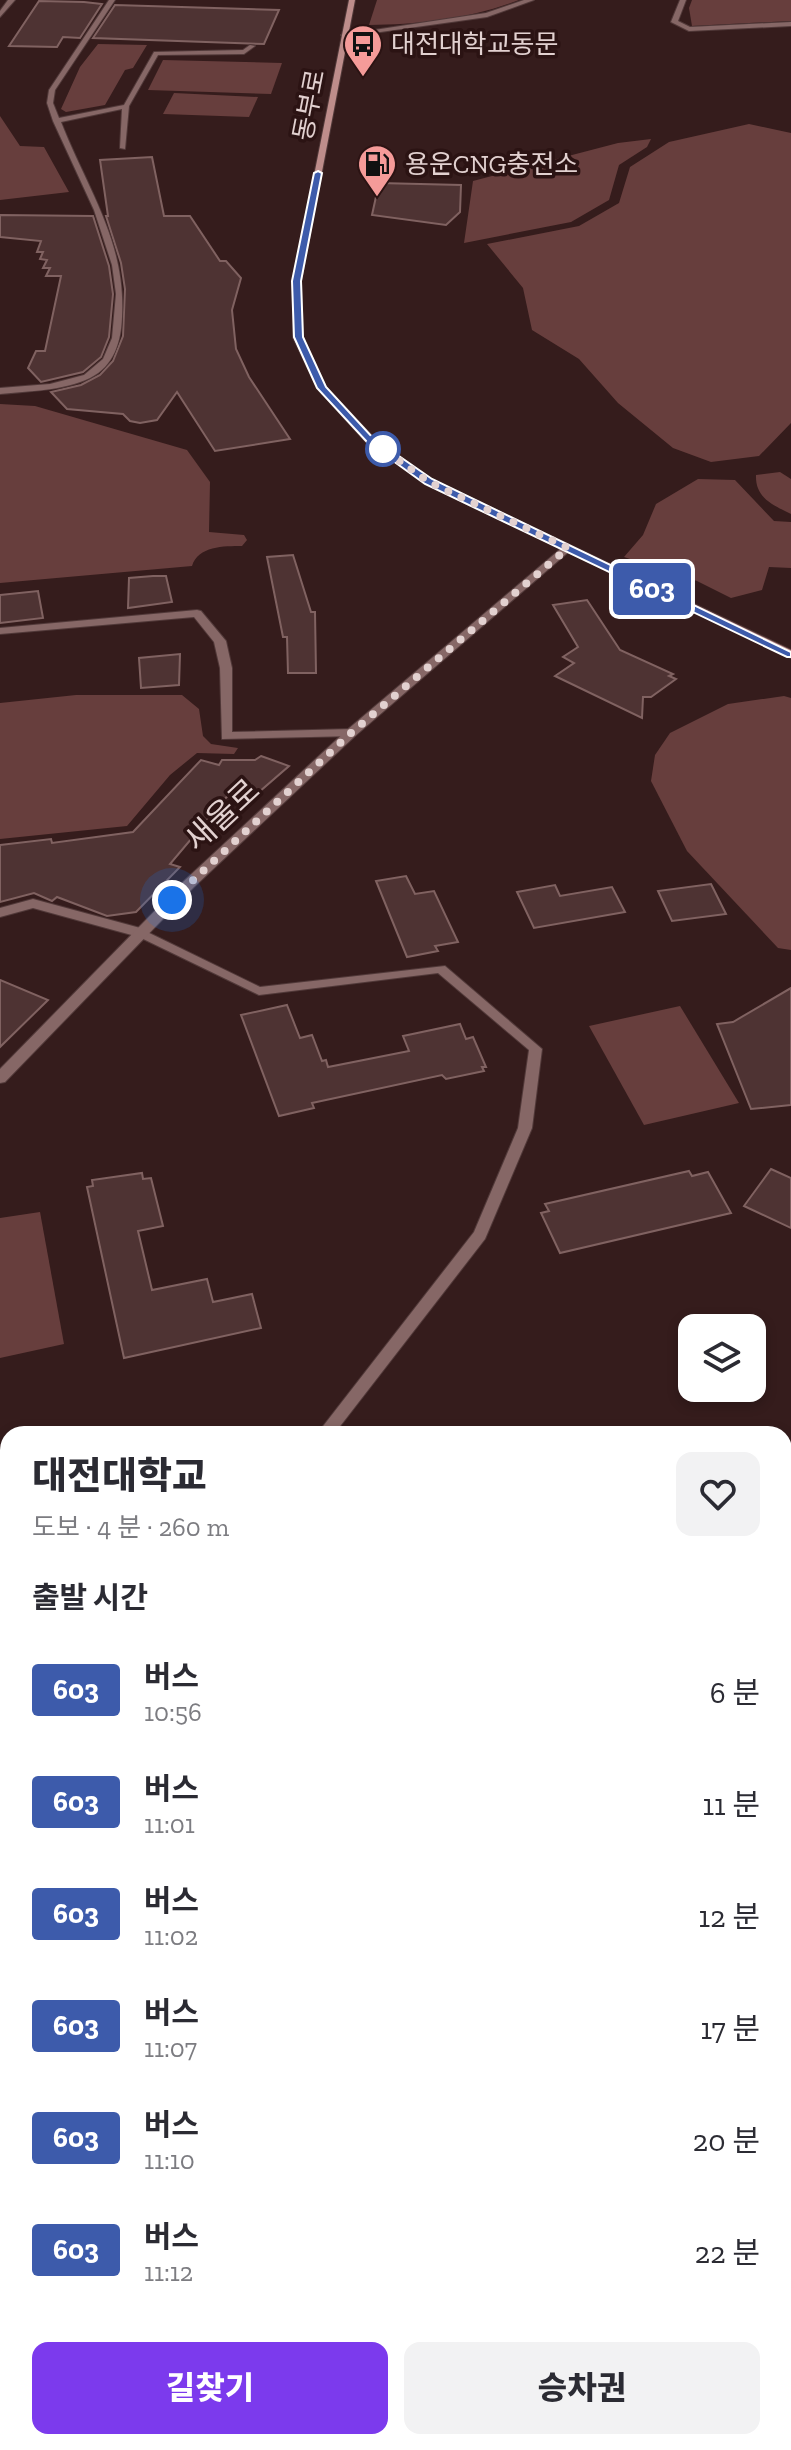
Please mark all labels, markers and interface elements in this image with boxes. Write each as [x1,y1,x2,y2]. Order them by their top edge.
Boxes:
bus stop icon: 대전대학교동문 [342,23,384,78]
place label: 대전대학교동문 [391,28,558,60]
street label: 동부로 [286,67,332,143]
fuel station icon: 용운CNG충전소 [356,143,398,198]
place label: 용운CNG충전소 [405,148,578,180]
unlabelled marker [366,432,400,466]
line badge: 603 [606,563,698,615]
text: 603 [629,572,675,605]
street label: 새울로 [177,771,267,859]
your location [152,880,192,920]
map controls [678,1314,766,1402]
button: layers [678,1314,766,1402]
button: heart [676,1452,760,1536]
text: 대전대학교 [32,1453,207,1499]
text: 도보 · 4 분 · 260 m [32,1511,229,1543]
text: 출발 시간 [32,1580,148,1616]
text: 버스 [144,1659,199,1695]
text: 603 [53,1673,99,1706]
text: 6 분 [710,1675,760,1711]
text: 10:56 [144,1696,202,1728]
text: 버스 [144,1771,199,1807]
text: 603 [53,1785,99,1818]
text: 11 분 [702,1787,760,1823]
text: 11:01 [144,1808,195,1840]
text: 버스 [144,1883,199,1919]
text: 603 [53,1897,99,1930]
text: 12 분 [699,1899,760,1935]
text: 11:02 [144,1920,198,1952]
text: 버스 [144,1995,199,2031]
text: 603 [53,2009,99,2042]
text: 17 분 [700,2011,760,2047]
text: 11:07 [144,2032,197,2064]
text: 버스 [144,2107,199,2143]
text: 603 [53,2121,99,2154]
text: 20 분 [693,2123,760,2159]
text: 11:10 [144,2144,195,2176]
text: 버스 [144,2219,199,2255]
text: 603 [53,2233,99,2266]
text: 22 분 [695,2235,760,2271]
text: 11:12 [144,2256,193,2288]
button: 길찾기 [32,2342,388,2434]
button: 승차권 [404,2342,760,2434]

